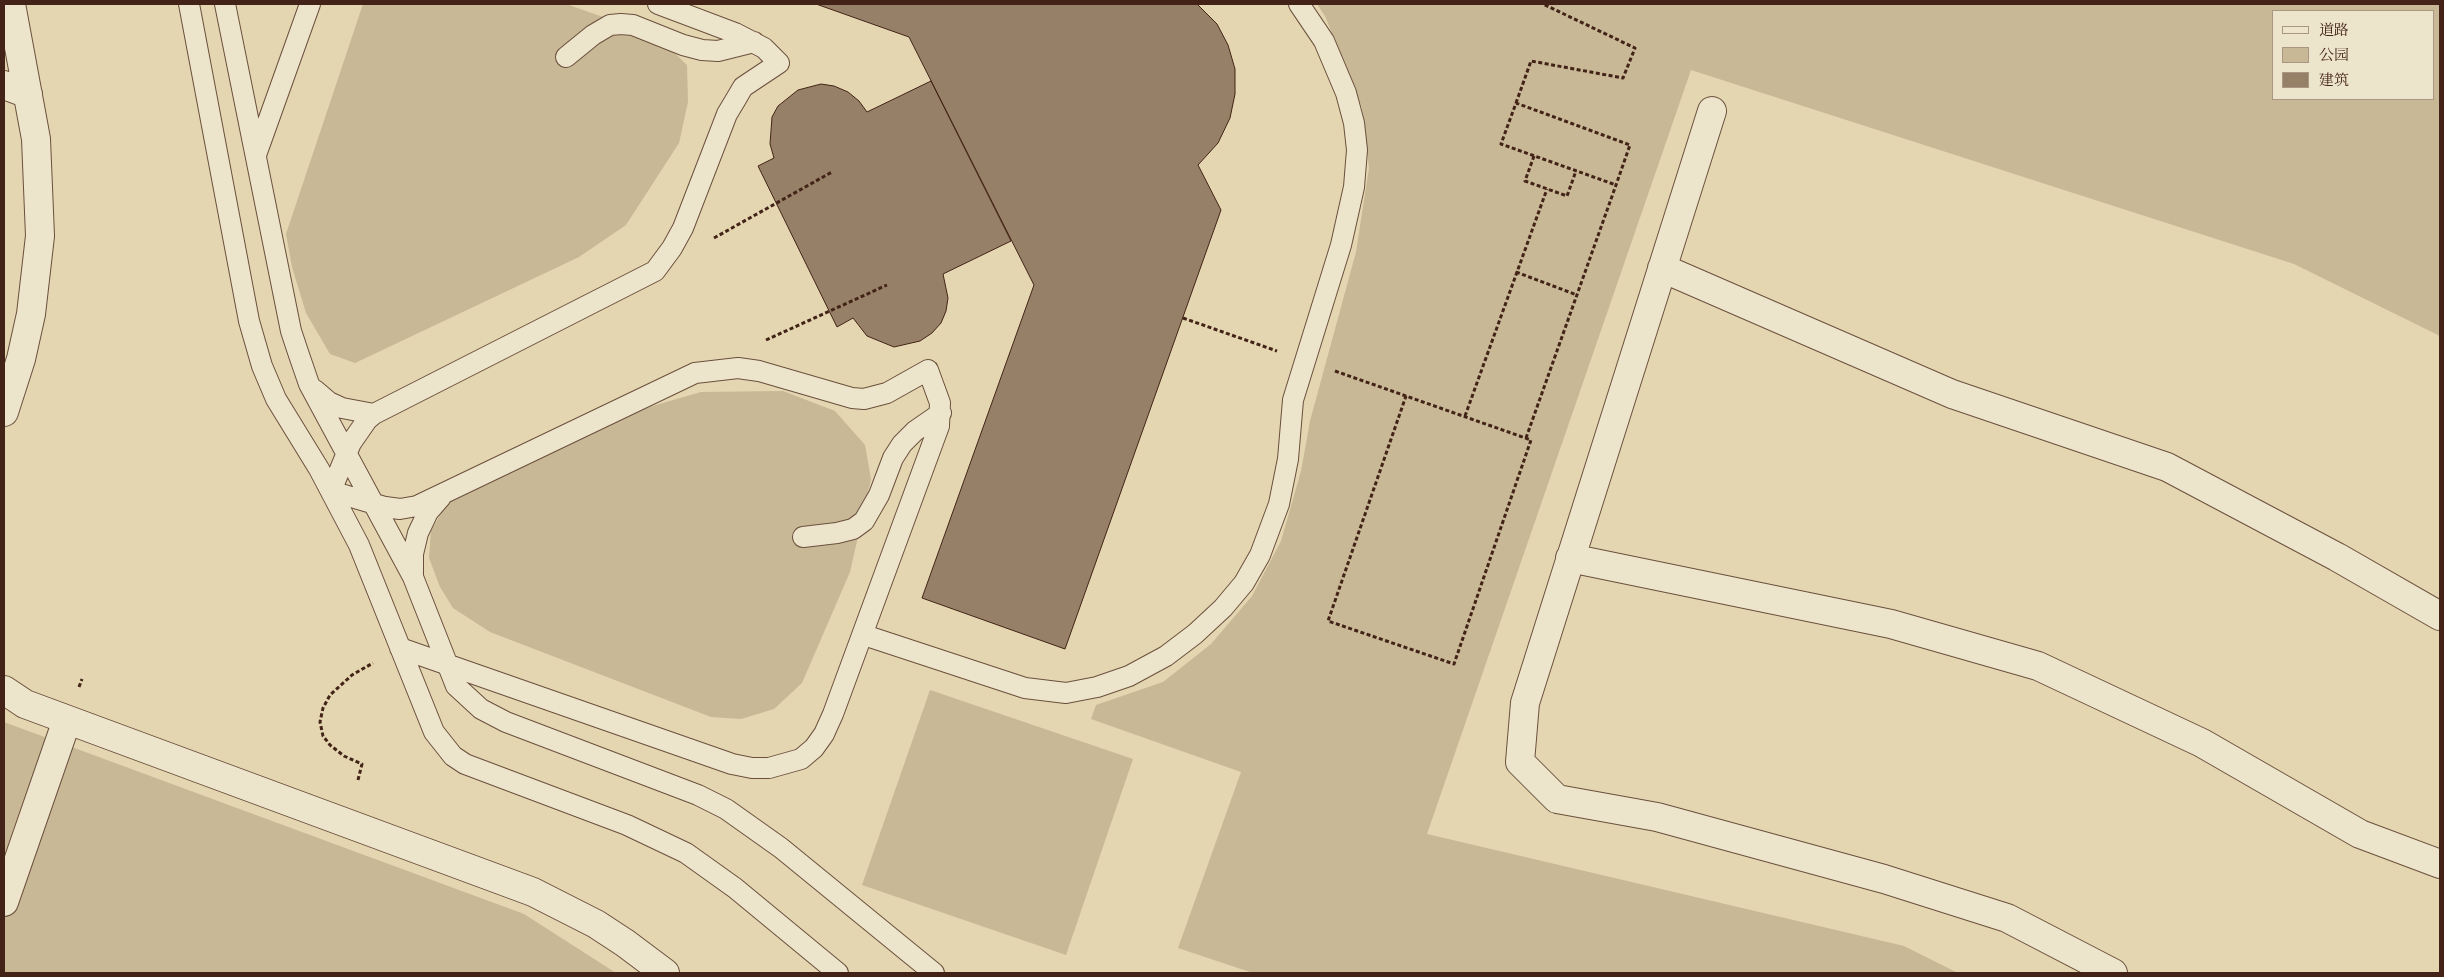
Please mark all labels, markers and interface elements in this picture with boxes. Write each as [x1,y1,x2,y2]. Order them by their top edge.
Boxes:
legend [2272,10,2434,100]
text: 道路 [2319,21,2349,42]
text: 公园 [2319,46,2349,67]
text: 建筑 [2319,71,2349,92]

